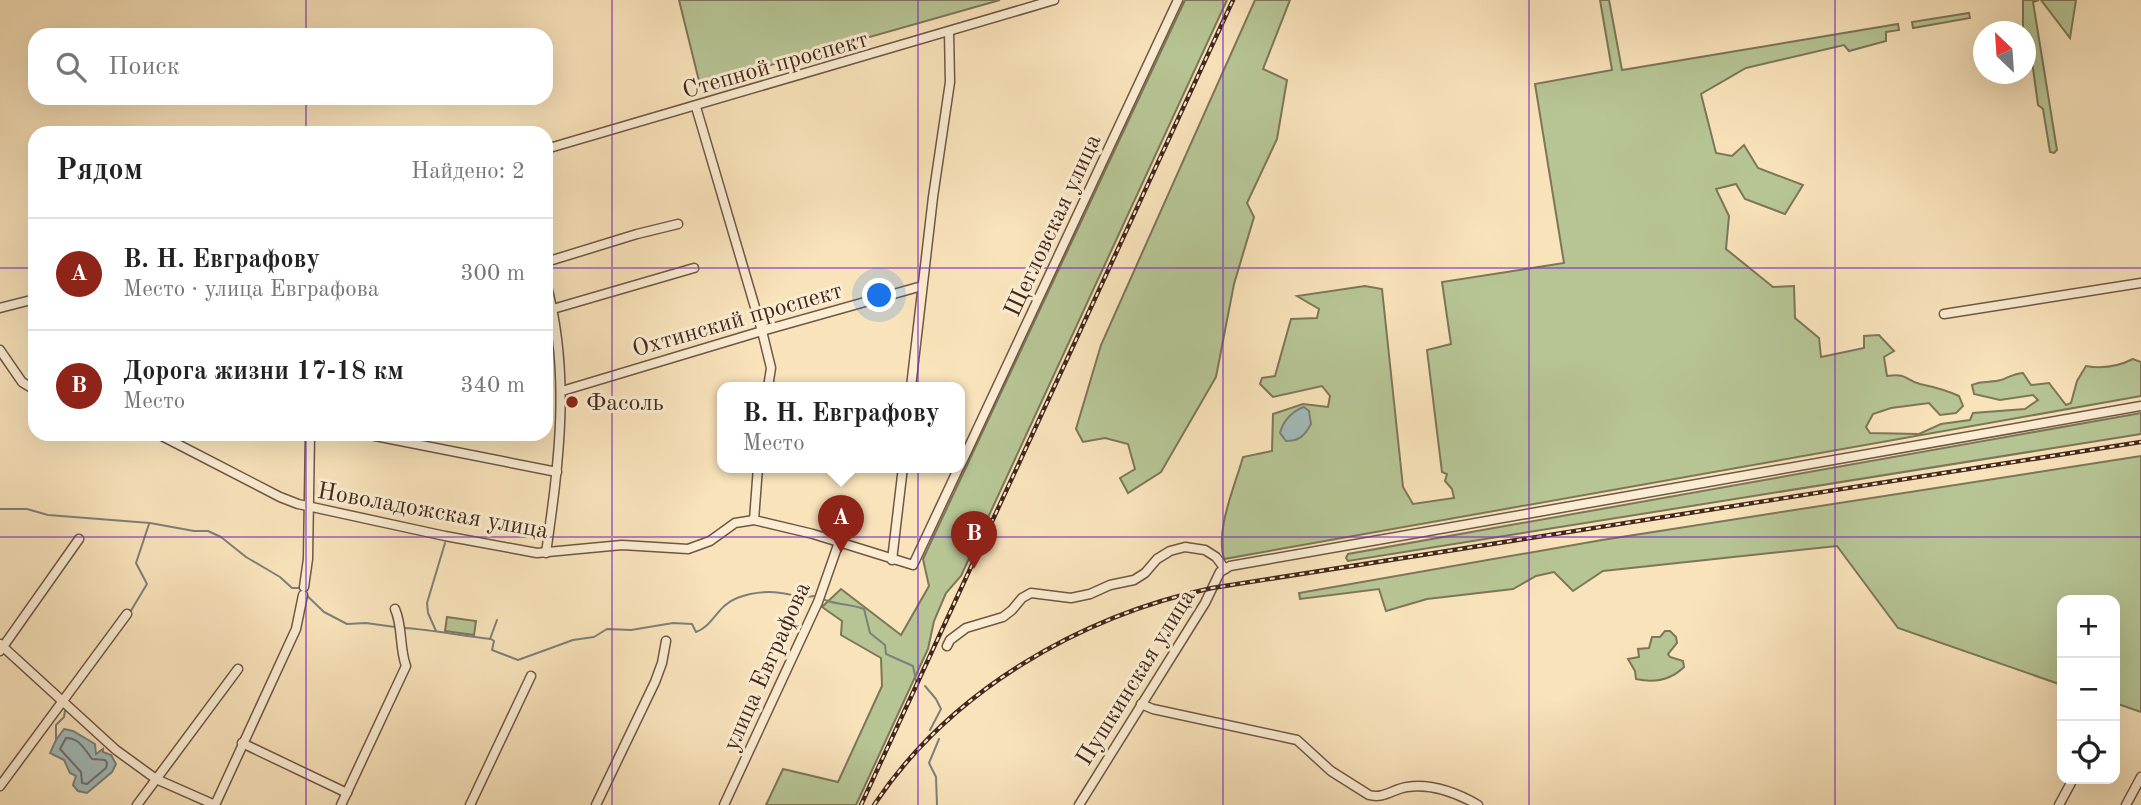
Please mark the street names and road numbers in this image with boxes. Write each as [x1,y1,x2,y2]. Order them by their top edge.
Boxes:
street label: Степной проспект [680,28,871,104]
street label: Щегловская улица [1001,131,1107,321]
street label: Охтинский проспект [630,279,845,362]
street label: Новоладожская улица [315,480,550,544]
street label: улица Евграфова [720,579,816,755]
street label: Пушкинская улица [1073,586,1201,770]

